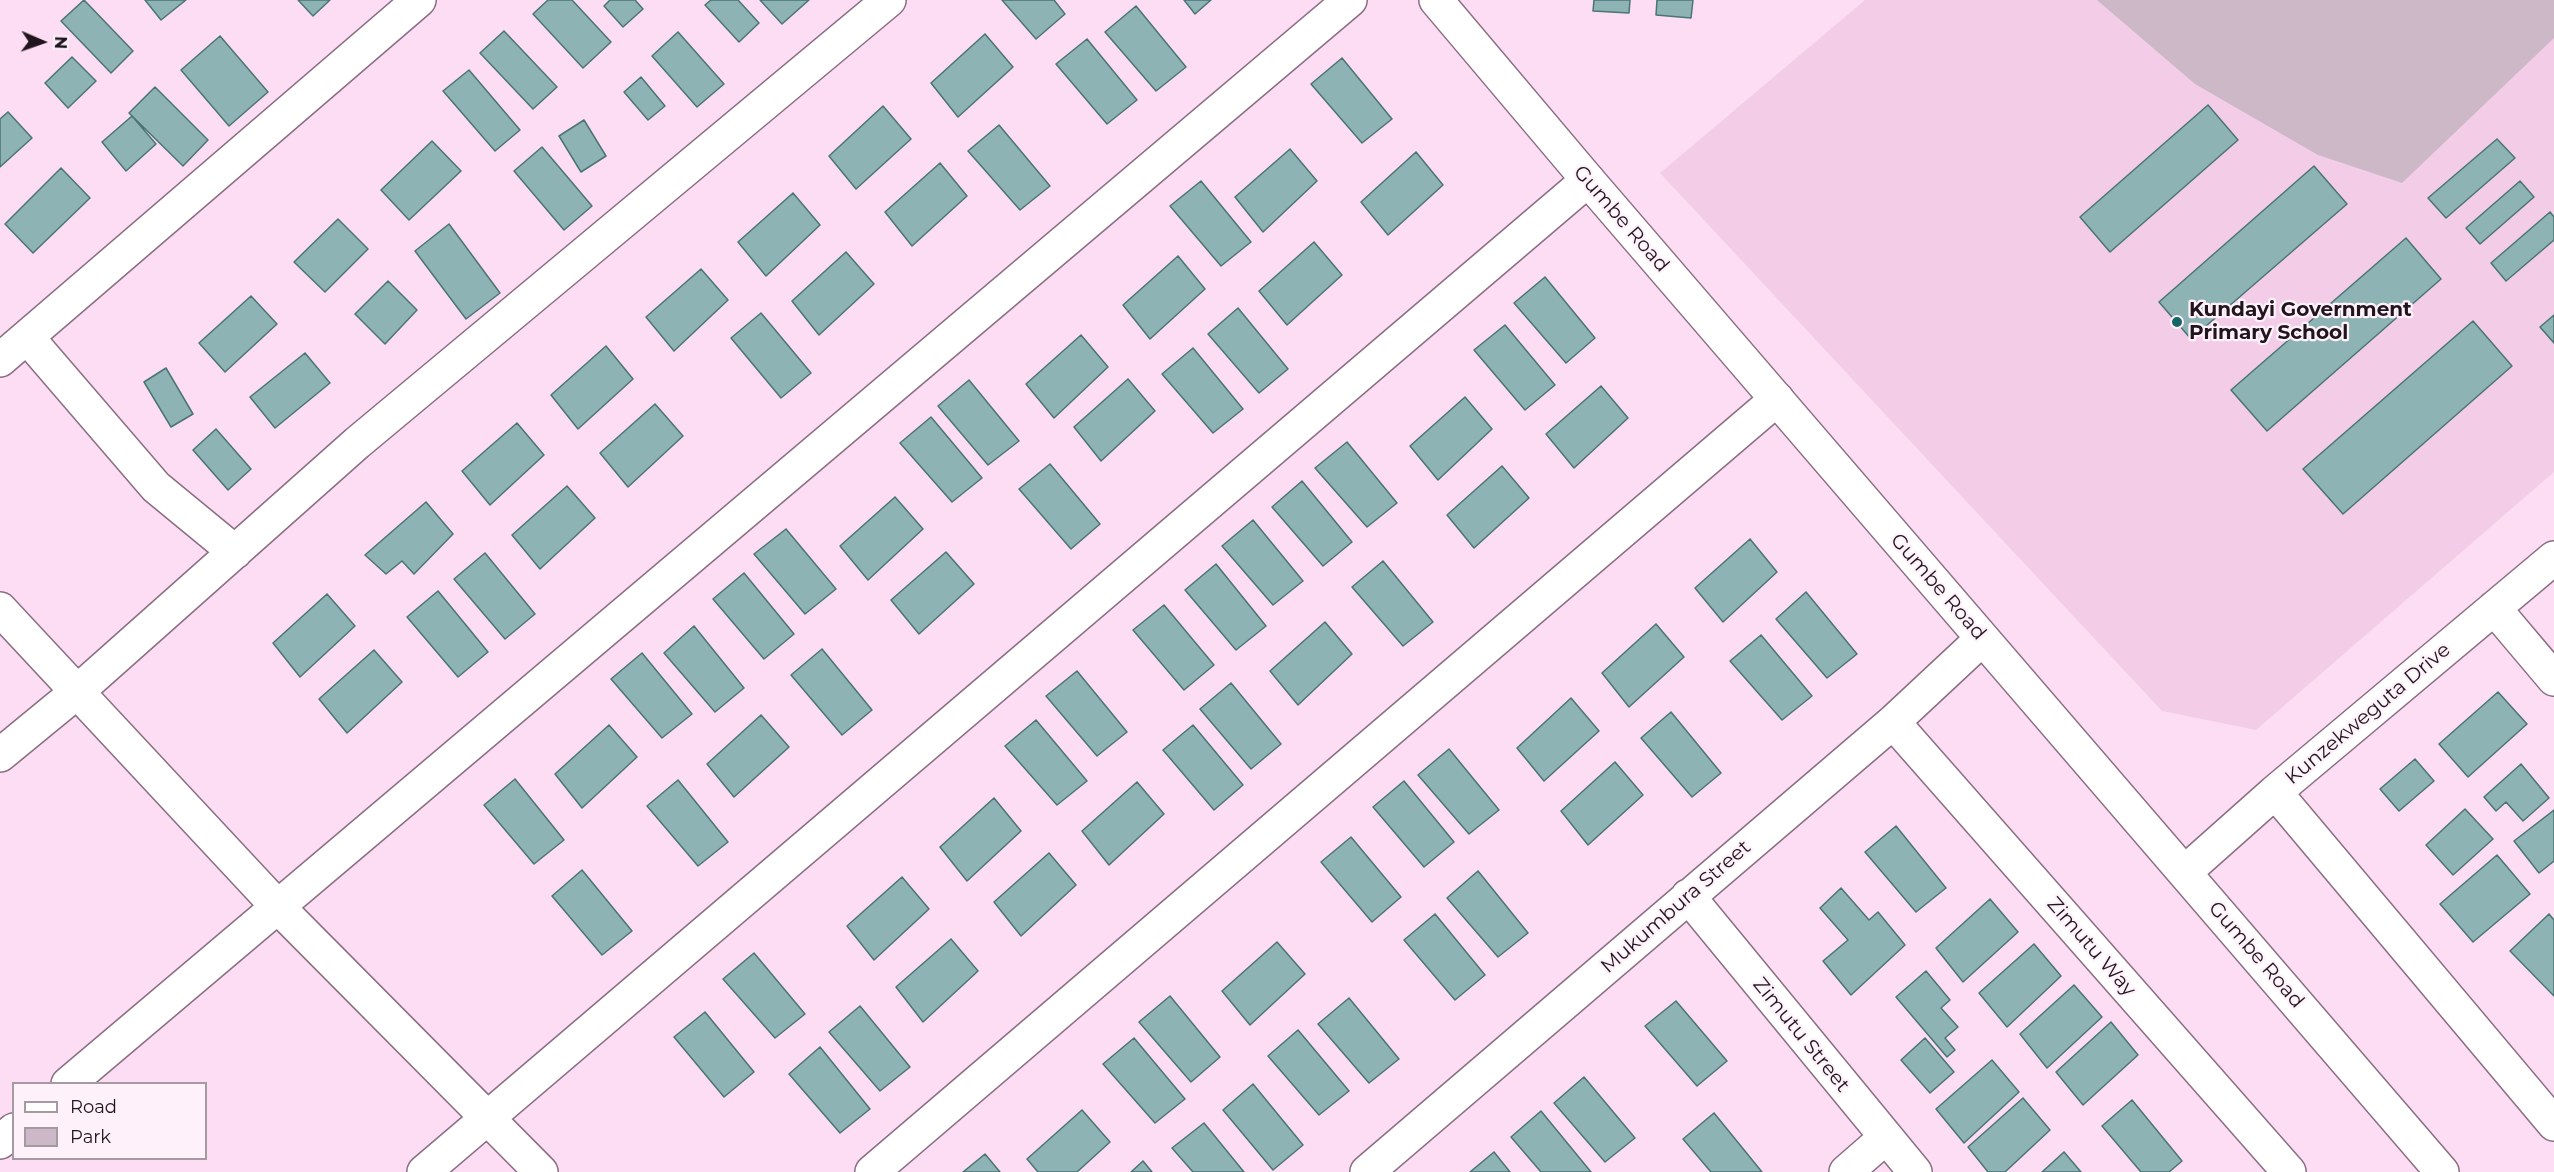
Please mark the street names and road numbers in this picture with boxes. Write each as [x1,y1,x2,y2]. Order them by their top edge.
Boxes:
street label: Gumbe Road [1568,161,1674,277]
street label: Gumbe Road [1885,529,1991,645]
street label: Kunzekweguta Drive [2281,638,2455,790]
street label: Mukumbura Street [1596,835,1756,979]
street label: Zimutu Way [2042,893,2140,1001]
street label: Gumbe Road [2203,897,2309,1013]
street label: Zimutu Street [1748,973,1854,1097]

